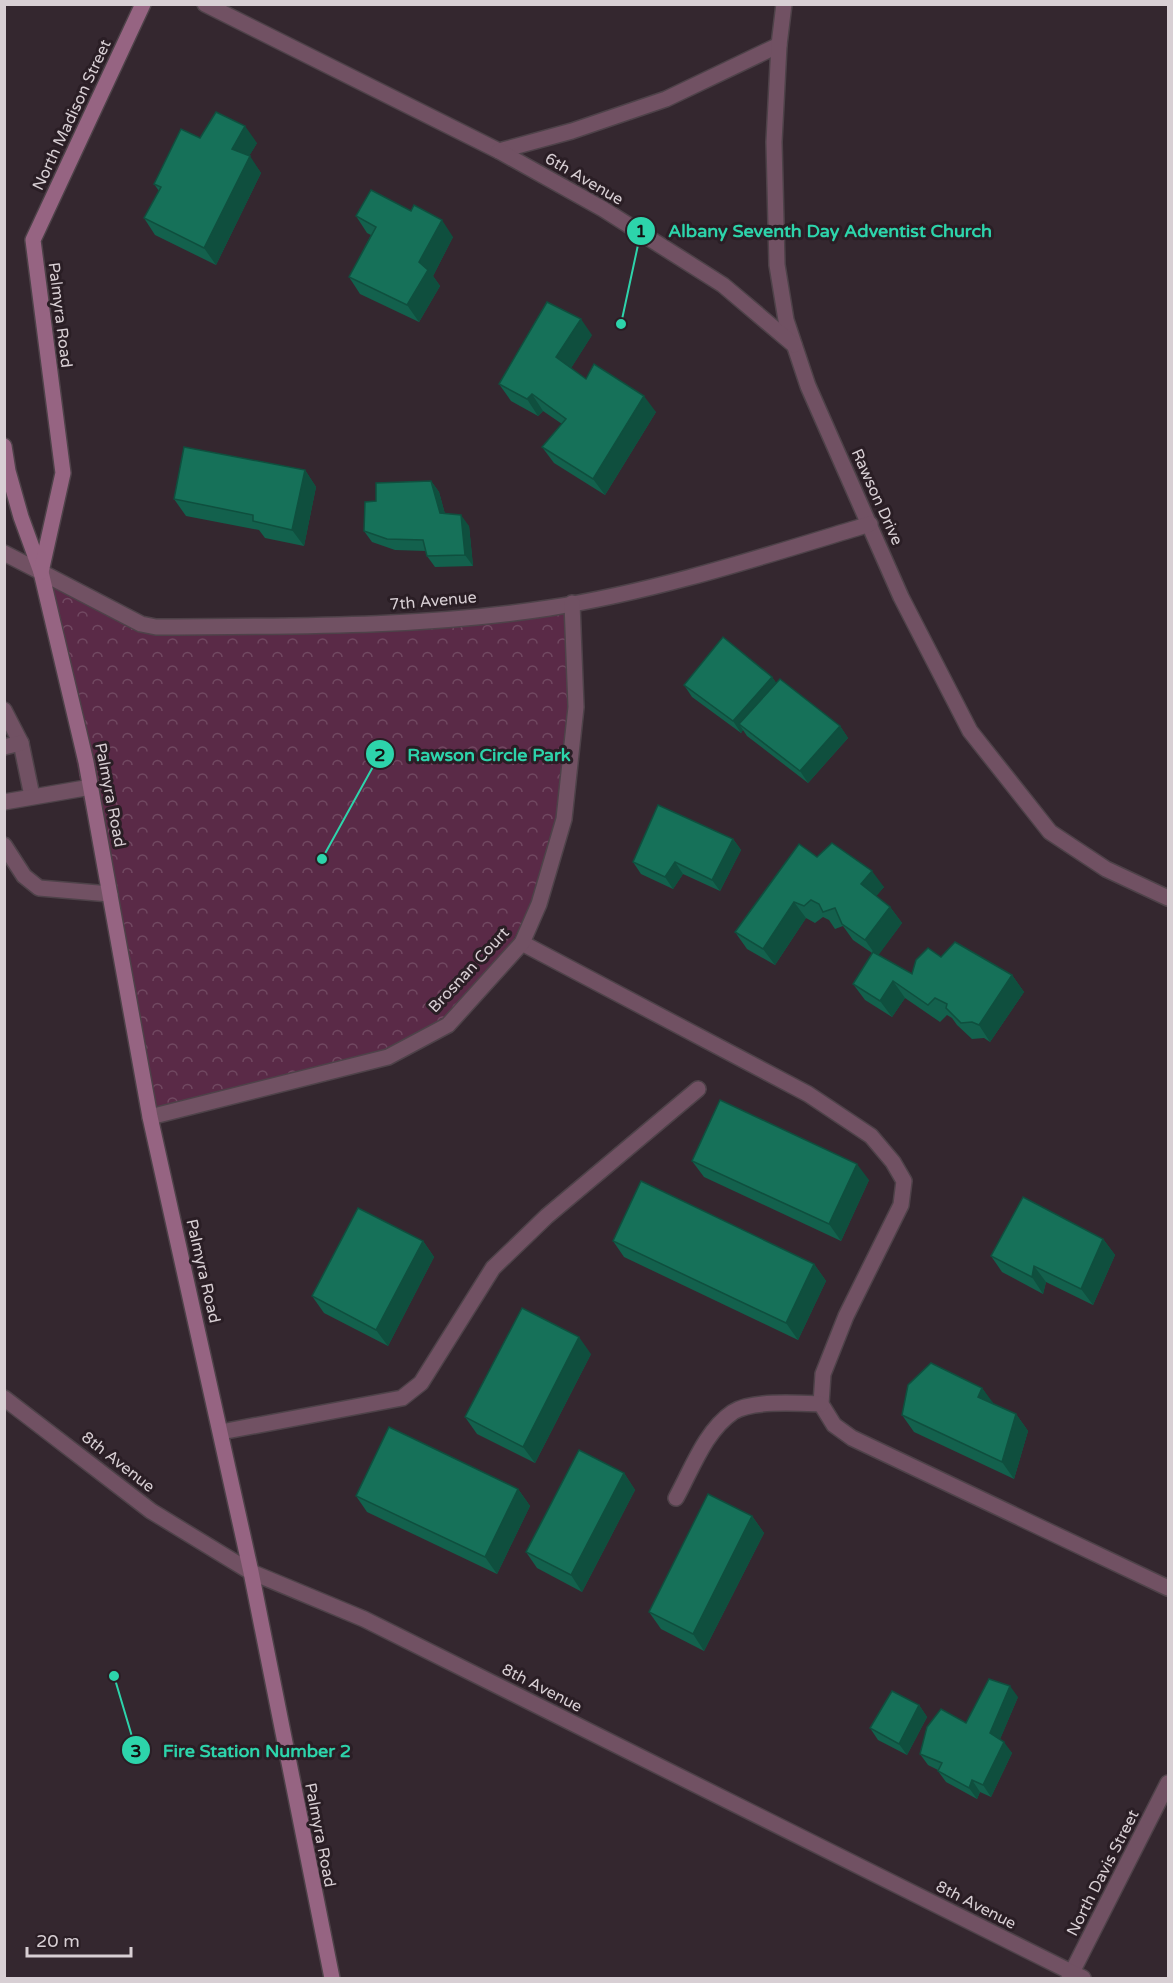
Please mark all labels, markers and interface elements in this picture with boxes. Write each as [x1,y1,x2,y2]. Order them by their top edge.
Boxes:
street label: North Madison Street [28,36,116,194]
street label: 6th Avenue [541,149,627,209]
callout: Albany Seventh Day Adventist Church [626,213,1004,249]
text: 1 [635,220,647,242]
text: Albany Seventh Day Adventist Church [668,220,992,242]
street label: Palmyra Road [44,261,76,369]
street label: Rawson Drive [847,446,907,548]
street label: 7th Avenue [389,587,477,615]
callout: Rawson Circle Park [365,736,583,772]
street label: Palmyra Road [90,741,130,849]
text: 2 [374,744,386,766]
text: Rawson Circle Park [407,744,571,766]
street label: Brosnan Court [424,923,514,1017]
street label: Palmyra Road [181,1217,225,1325]
street label: 8th Avenue [77,1427,159,1497]
street label: 8th Avenue [499,1659,585,1717]
callout: Fire Station Number 2 [121,1732,363,1768]
text: 3 [130,1740,142,1762]
text: Fire Station Number 2 [163,1740,351,1762]
street label: Palmyra Road [300,1781,340,1889]
street label: North Davis Street [1062,1806,1144,1940]
street label: 8th Avenue [933,1876,1019,1934]
scale bar [27,1920,130,1958]
text: 20 m [36,1930,80,1952]

